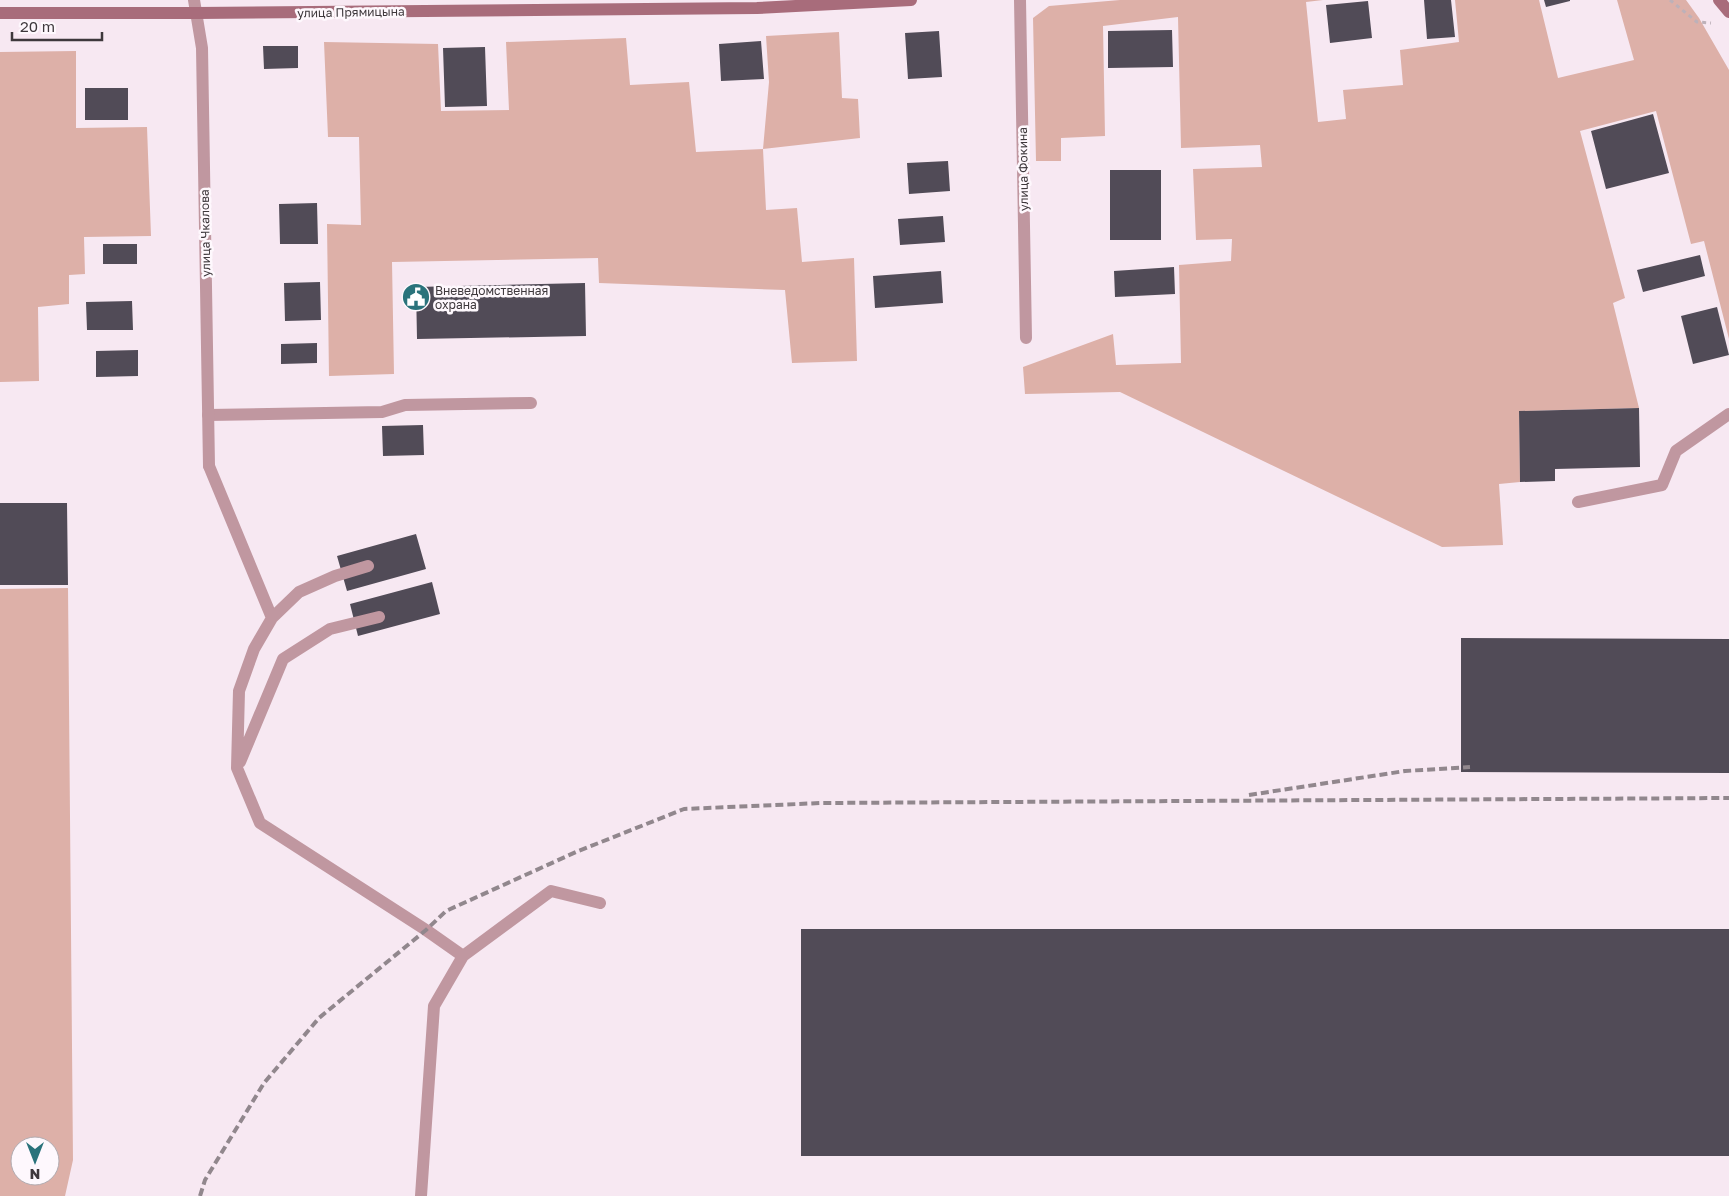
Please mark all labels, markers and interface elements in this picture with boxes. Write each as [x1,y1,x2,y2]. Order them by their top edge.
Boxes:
street label: улица Прямицына [297,4,405,20]
scale bar [12,10,102,42]
text: 20 m [20,17,55,35]
street label: улица Фокина [1015,127,1031,211]
street label: улица Чкалова [197,189,213,277]
public building icon: Вневедомственная охрана [401,282,431,312]
place label: Вневедомственная охрана [435,283,548,312]
north arrow [10,1136,60,1186]
text: N [30,1166,40,1183]

